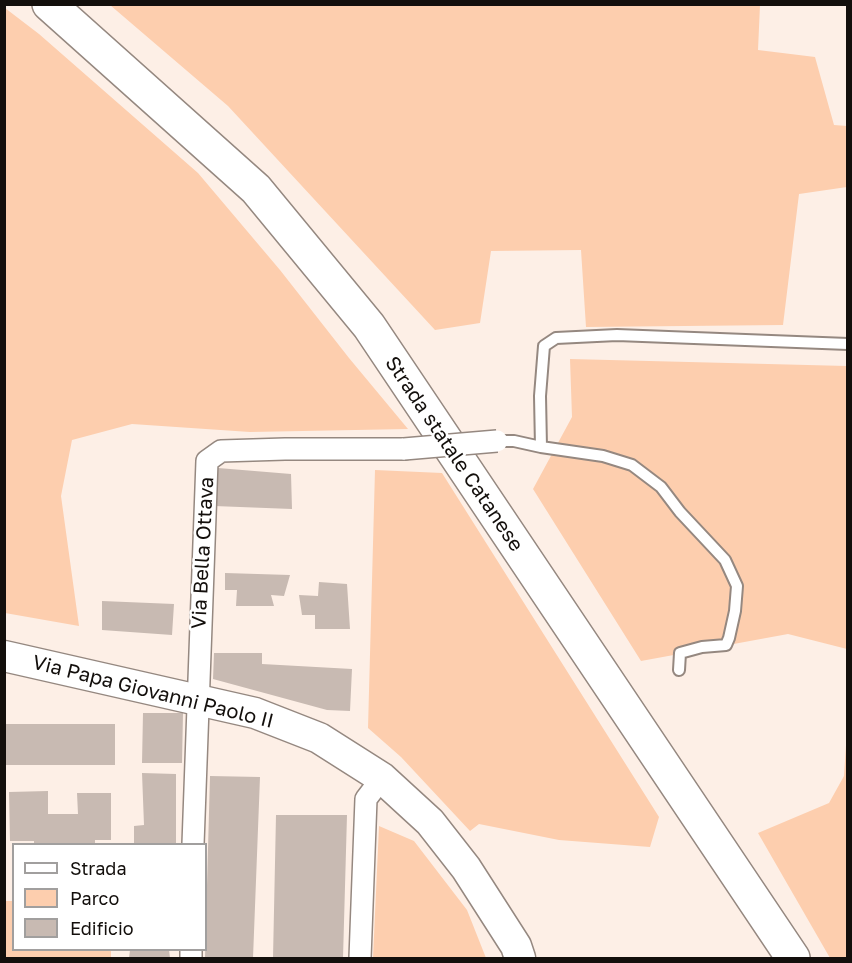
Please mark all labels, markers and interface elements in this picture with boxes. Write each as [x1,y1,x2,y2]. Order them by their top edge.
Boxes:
street label: Strada statale Catanese [380,352,528,556]
street label: Via Bella Ottava [187,476,219,630]
street label: Via Papa Giovanni Paolo II [30,650,276,734]
legend [12,843,207,951]
text: Strada [70,857,127,879]
text: Parco [70,887,119,909]
text: Edificio [70,917,134,939]

